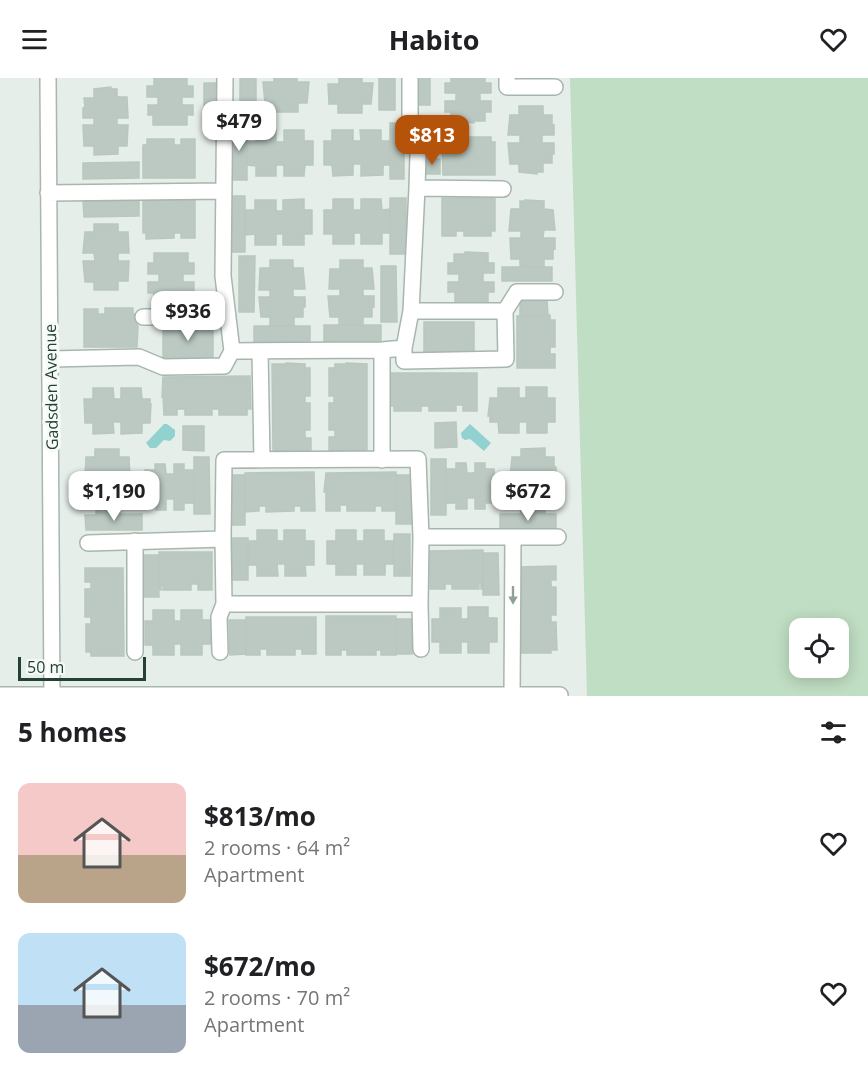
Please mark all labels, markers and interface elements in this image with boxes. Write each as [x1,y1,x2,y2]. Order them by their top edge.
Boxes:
text: Habito [389,21,479,58]
icon: menu [18,23,51,56]
icon: heart [817,23,850,56]
pin: $479 [203,101,275,152]
text: $479 [216,107,262,134]
pin: $813 [396,115,468,166]
text: $813 [409,121,455,148]
pin: $936 [152,291,224,342]
text: $936 [165,297,211,324]
street label: Gadsden Avenue [39,324,63,450]
pin: $1,190 [65,471,163,522]
pin: $672 [492,471,564,522]
text: $1,190 [83,477,145,504]
text: $672 [505,477,551,504]
one-way arrow [508,586,518,605]
map controls [789,618,849,678]
button: locate [789,618,849,678]
scale bar [18,654,146,682]
text: 50 m [27,656,64,678]
text: 5 homes [18,714,127,750]
icon: filters [817,716,850,749]
text: $813/mo [204,798,316,834]
icon: home [66,807,138,879]
icon: heart [817,827,850,860]
text: 2 rooms · 64 m² [204,834,350,861]
text: Apartment [204,861,304,888]
text: $672/mo [204,948,316,984]
icon: home [66,957,138,1029]
icon: heart [817,977,850,1010]
text: 2 rooms · 70 m² [204,984,350,1011]
text: Apartment [204,1011,304,1038]

